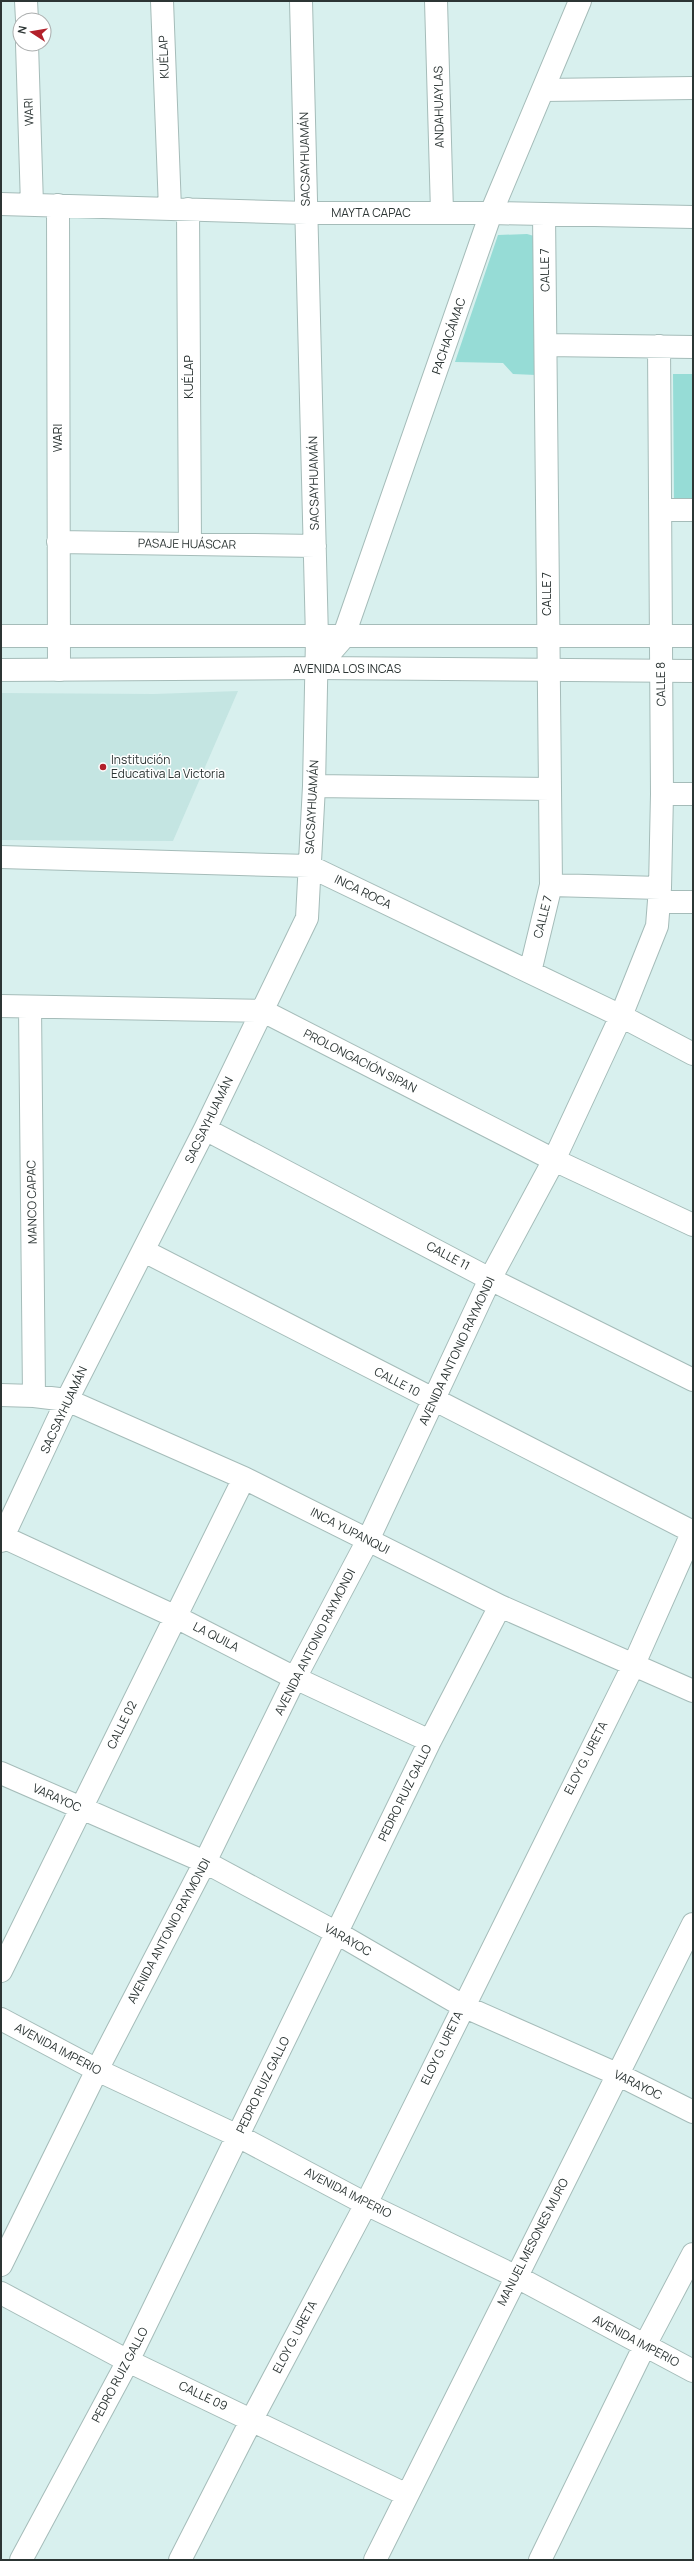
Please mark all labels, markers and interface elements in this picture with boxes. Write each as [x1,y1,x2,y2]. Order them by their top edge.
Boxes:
north arrow [12,12,52,52]
text: N [14,24,30,35]
street label: KUÉLAP [154,35,173,79]
street label: ANDAHUAYLAS [429,66,448,148]
street label: WARI [20,98,37,126]
street label: SACSAYHUAMÁN [295,112,314,206]
street label: MAYTA CAPAC [331,204,411,221]
street label: CALLE 7 [536,248,553,292]
street label: PACHACÁMAC [427,295,470,376]
street label: KUÉLAP [180,355,197,399]
street label: WARI [49,424,66,452]
street label: SACSAYHUAMÁN [304,436,323,530]
street label: PASAJE HUÁSCAR [138,534,237,553]
street label: CALLE 7 [538,572,555,616]
street label: AVENIDA LOS INCAS [293,660,401,677]
street label: CALLE 8 [652,662,669,706]
place label: Institución Educativa La Victoria [111,751,225,782]
street label: SACSAYHUAMÁN [301,759,322,855]
marker: Institución Educativa La Victoria [98,762,108,772]
street label: INCA ROCA [332,870,395,913]
street label: CALLE 7 [529,894,556,940]
street label: PROLONGACIÓN SIPAN [301,1025,420,1097]
street label: SACSAYHUAMÁN [180,1074,237,1166]
street label: MANCO CAPAC [22,1159,41,1244]
street label: CALLE 11 [424,1237,473,1274]
street label: AVENIDA ANTONIO RAYMONDI [415,1274,499,1428]
street label: SACSAYHUAMÁN [36,1363,91,1456]
street label: CALLE 10 [371,1363,423,1400]
street label: INCA YUPANQUI [308,1503,393,1558]
street label: AVENIDA ANTONIO RAYMONDI [270,1566,359,1718]
street label: LA QUILA [190,1618,243,1656]
street label: CALLE 02 [103,1698,141,1752]
street label: ELOY G. URETA [560,1718,612,1797]
street label: PEDRO RUIZ GALLO [374,1741,436,1844]
street label: VARAYOC [30,1779,85,1816]
street label: AVENIDA ANTONIO RAYMONDI [123,1855,214,2006]
street label: VARAYOC [322,1919,375,1960]
street label: ELOY G. URETA [416,2008,467,2088]
street label: AVENIDA IMPERIO [12,2019,105,2079]
street label: PEDRO RUIZ GALLO [232,2033,294,2136]
street label: VARAYOC [611,2066,666,2104]
street label: AVENIDA IMPERIO [302,2163,395,2222]
street label: MANUEL MESONES MURO [493,2175,572,2308]
street label: ELOY G. URETA [268,2297,321,2376]
street label: AVENIDA IMPERIO [590,2311,683,2371]
street label: PEDRO RUIZ GALLO [87,2324,152,2425]
street label: CALLE 09 [176,2377,230,2414]

